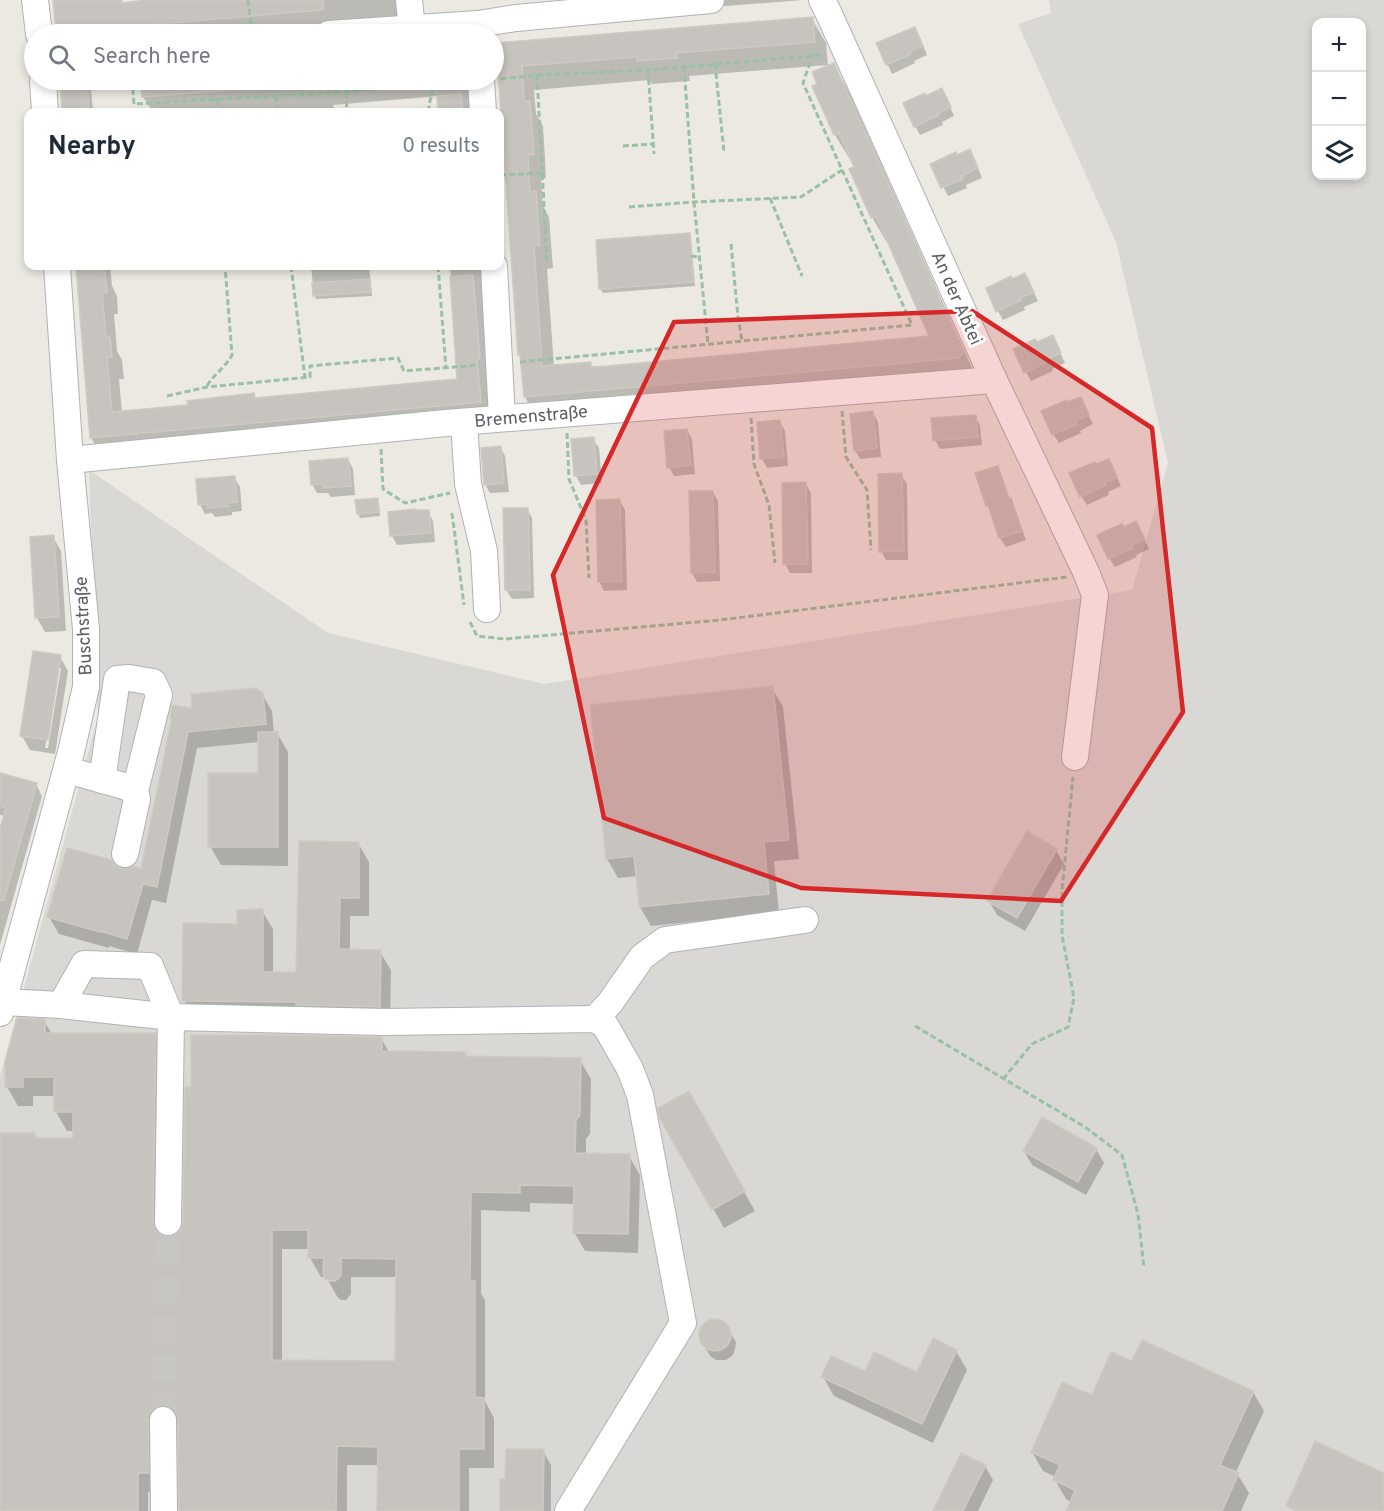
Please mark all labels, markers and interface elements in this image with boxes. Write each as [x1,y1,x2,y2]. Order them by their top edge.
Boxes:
map controls [1312,18,1366,180]
button: + [1312,18,1366,72]
search box [24,24,504,90]
icon: search [45,41,78,74]
text: Search here [93,44,211,71]
button: − [1312,72,1366,126]
button: layers [1312,126,1366,180]
text: Nearby [48,131,136,164]
text: 0 results [402,134,480,160]
street label: An der Abtei [925,248,986,349]
street label: Bremenstraße [473,401,589,434]
street label: Buschstraße [70,576,99,676]

